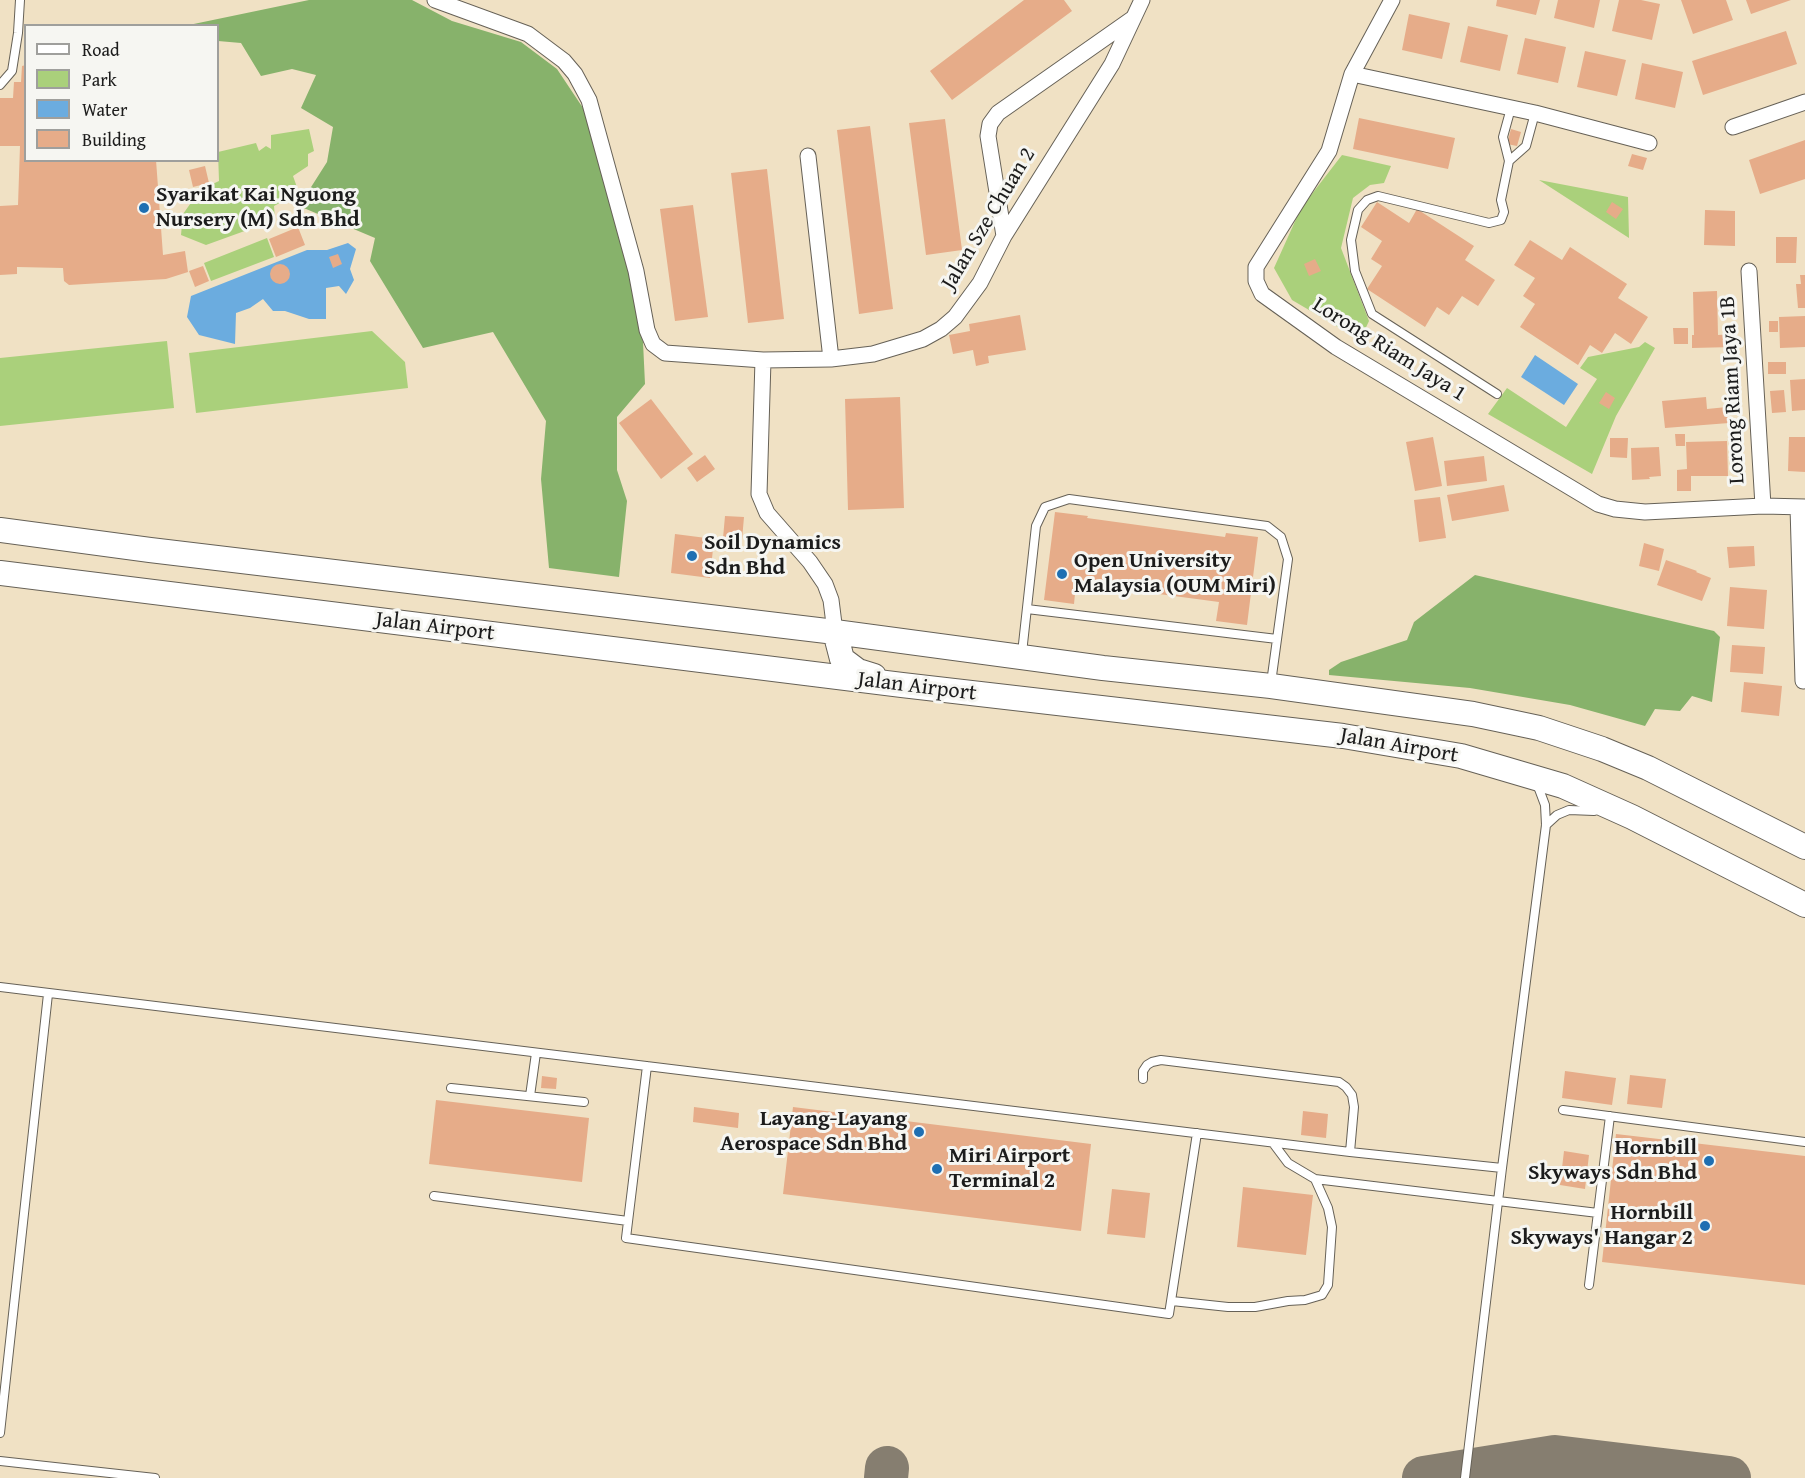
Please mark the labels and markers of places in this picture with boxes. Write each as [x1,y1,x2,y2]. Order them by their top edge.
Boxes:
place label: Syarikat Kai Nguong Nursery (M) Sdn Bhd [156,182,360,234]
marker: Syarikat Kai Nguong Nursery (M) Sdn Bhd [137,201,151,215]
place label: Soil Dynamics Sdn Bhd [704,530,841,582]
place label: Open University Malaysia (OUM Miri) [1074,548,1276,600]
marker: Soil Dynamics Sdn Bhd [685,549,699,563]
marker: Open University Malaysia (OUM Miri) [1055,567,1069,581]
place label: Layang-Layang Aerospace Sdn Bhd [720,1106,907,1158]
marker: Layang-Layang Aerospace Sdn Bhd [912,1125,926,1139]
place label: Hornbill Skyways Sdn Bhd [1528,1135,1697,1186]
place label: Miri Airport Terminal 2 [949,1143,1070,1194]
marker: Hornbill Skyways Sdn Bhd [1702,1154,1716,1168]
marker: Miri Airport Terminal 2 [930,1162,944,1176]
place label: Hornbill Skyways' Hangar 2 [1510,1200,1693,1252]
marker: Hornbill Skyways' Hangar 2 [1698,1219,1712,1233]

